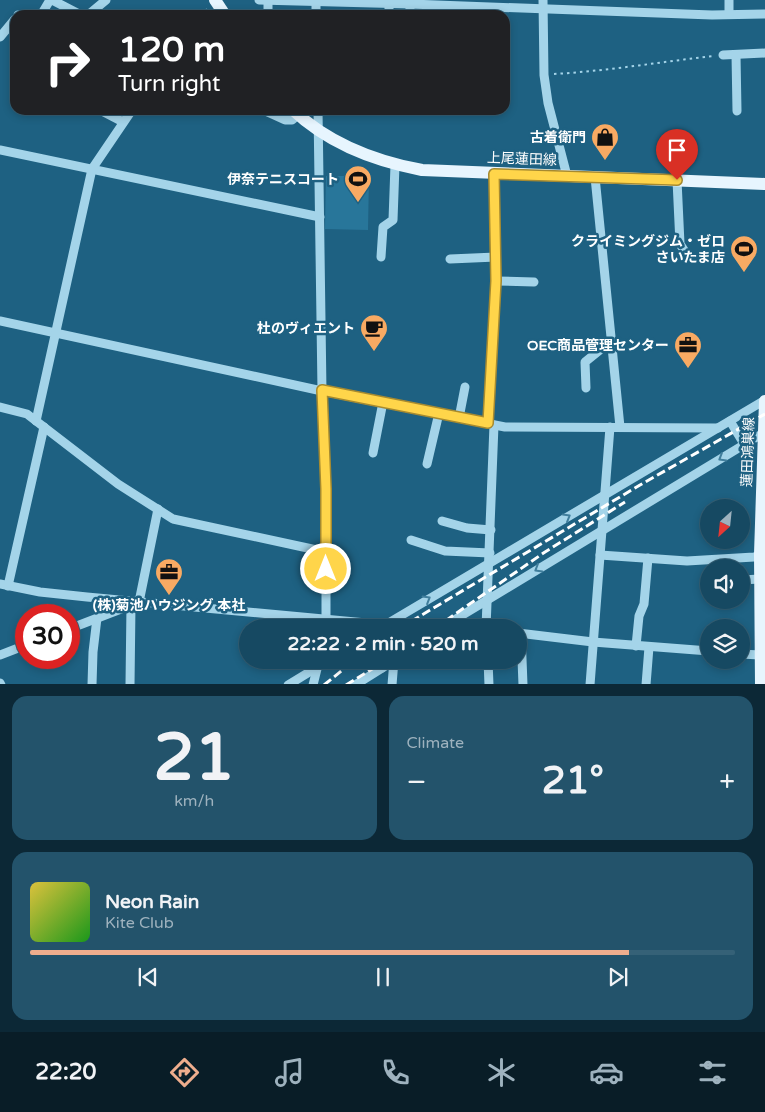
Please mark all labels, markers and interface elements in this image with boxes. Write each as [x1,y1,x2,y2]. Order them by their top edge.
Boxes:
text: 120 m [118,29,225,71]
icon: right [35,30,100,95]
text: Turn right [118,71,220,97]
shop icon: 古着衛門 [590,122,620,161]
place label: 古着衛門 [530,129,586,146]
pin [656,129,698,180]
icon: arrive [663,136,691,164]
street label: 上尾蓮田線 [487,149,557,169]
sports icon: 伊奈テニスコート [343,164,373,203]
place label: 伊奈テニスコート [227,171,339,188]
place label: クライミングジム・ゼロ さいたま店 [571,233,725,266]
sports icon: クライミングジム・ゼロ さいたま店 [729,234,759,273]
cafe icon: 杜のヴィエント [359,313,389,352]
place label: 杜のヴィエント [257,320,355,337]
office icon: OEC商品管理センター [673,330,703,369]
place label: OEC商品管理センター [527,337,669,354]
street label: 蓮田鴻巣線 [738,417,758,487]
one-way arrow [718,451,727,461]
north arrow [700,499,750,549]
map controls [700,499,750,669]
one-way arrow [561,514,570,524]
position arrow [299,542,351,594]
office icon: (株)菊池ハウジング 本社 [154,557,184,596]
button: sound [700,559,750,609]
one-way arrow [534,562,543,572]
one-way arrow [421,596,430,606]
place label: (株)菊池ハウジング 本社 [93,597,245,614]
speed limit sign: 30 [15,604,80,669]
button: layers [700,619,750,669]
text: 22:22 · 2 min · 520 m [287,633,479,655]
text: 21 [153,719,235,798]
text: Climate [407,733,464,753]
text: 21° [542,758,604,804]
text: − [407,765,426,799]
text: + [719,765,735,799]
text: km/h [174,791,214,811]
text: Neon Rain [105,891,199,913]
text: Kite Club [105,913,174,933]
icon: previous [134,963,162,991]
icon: pause [369,963,397,991]
icon: next [604,963,632,991]
icon: directions [167,1055,202,1090]
icon: music [272,1055,307,1090]
icon: phone [378,1055,413,1090]
icon: climate [484,1055,519,1090]
icon: car [589,1055,624,1090]
icon: filters [695,1055,730,1090]
text: 22:20 [35,1059,96,1085]

